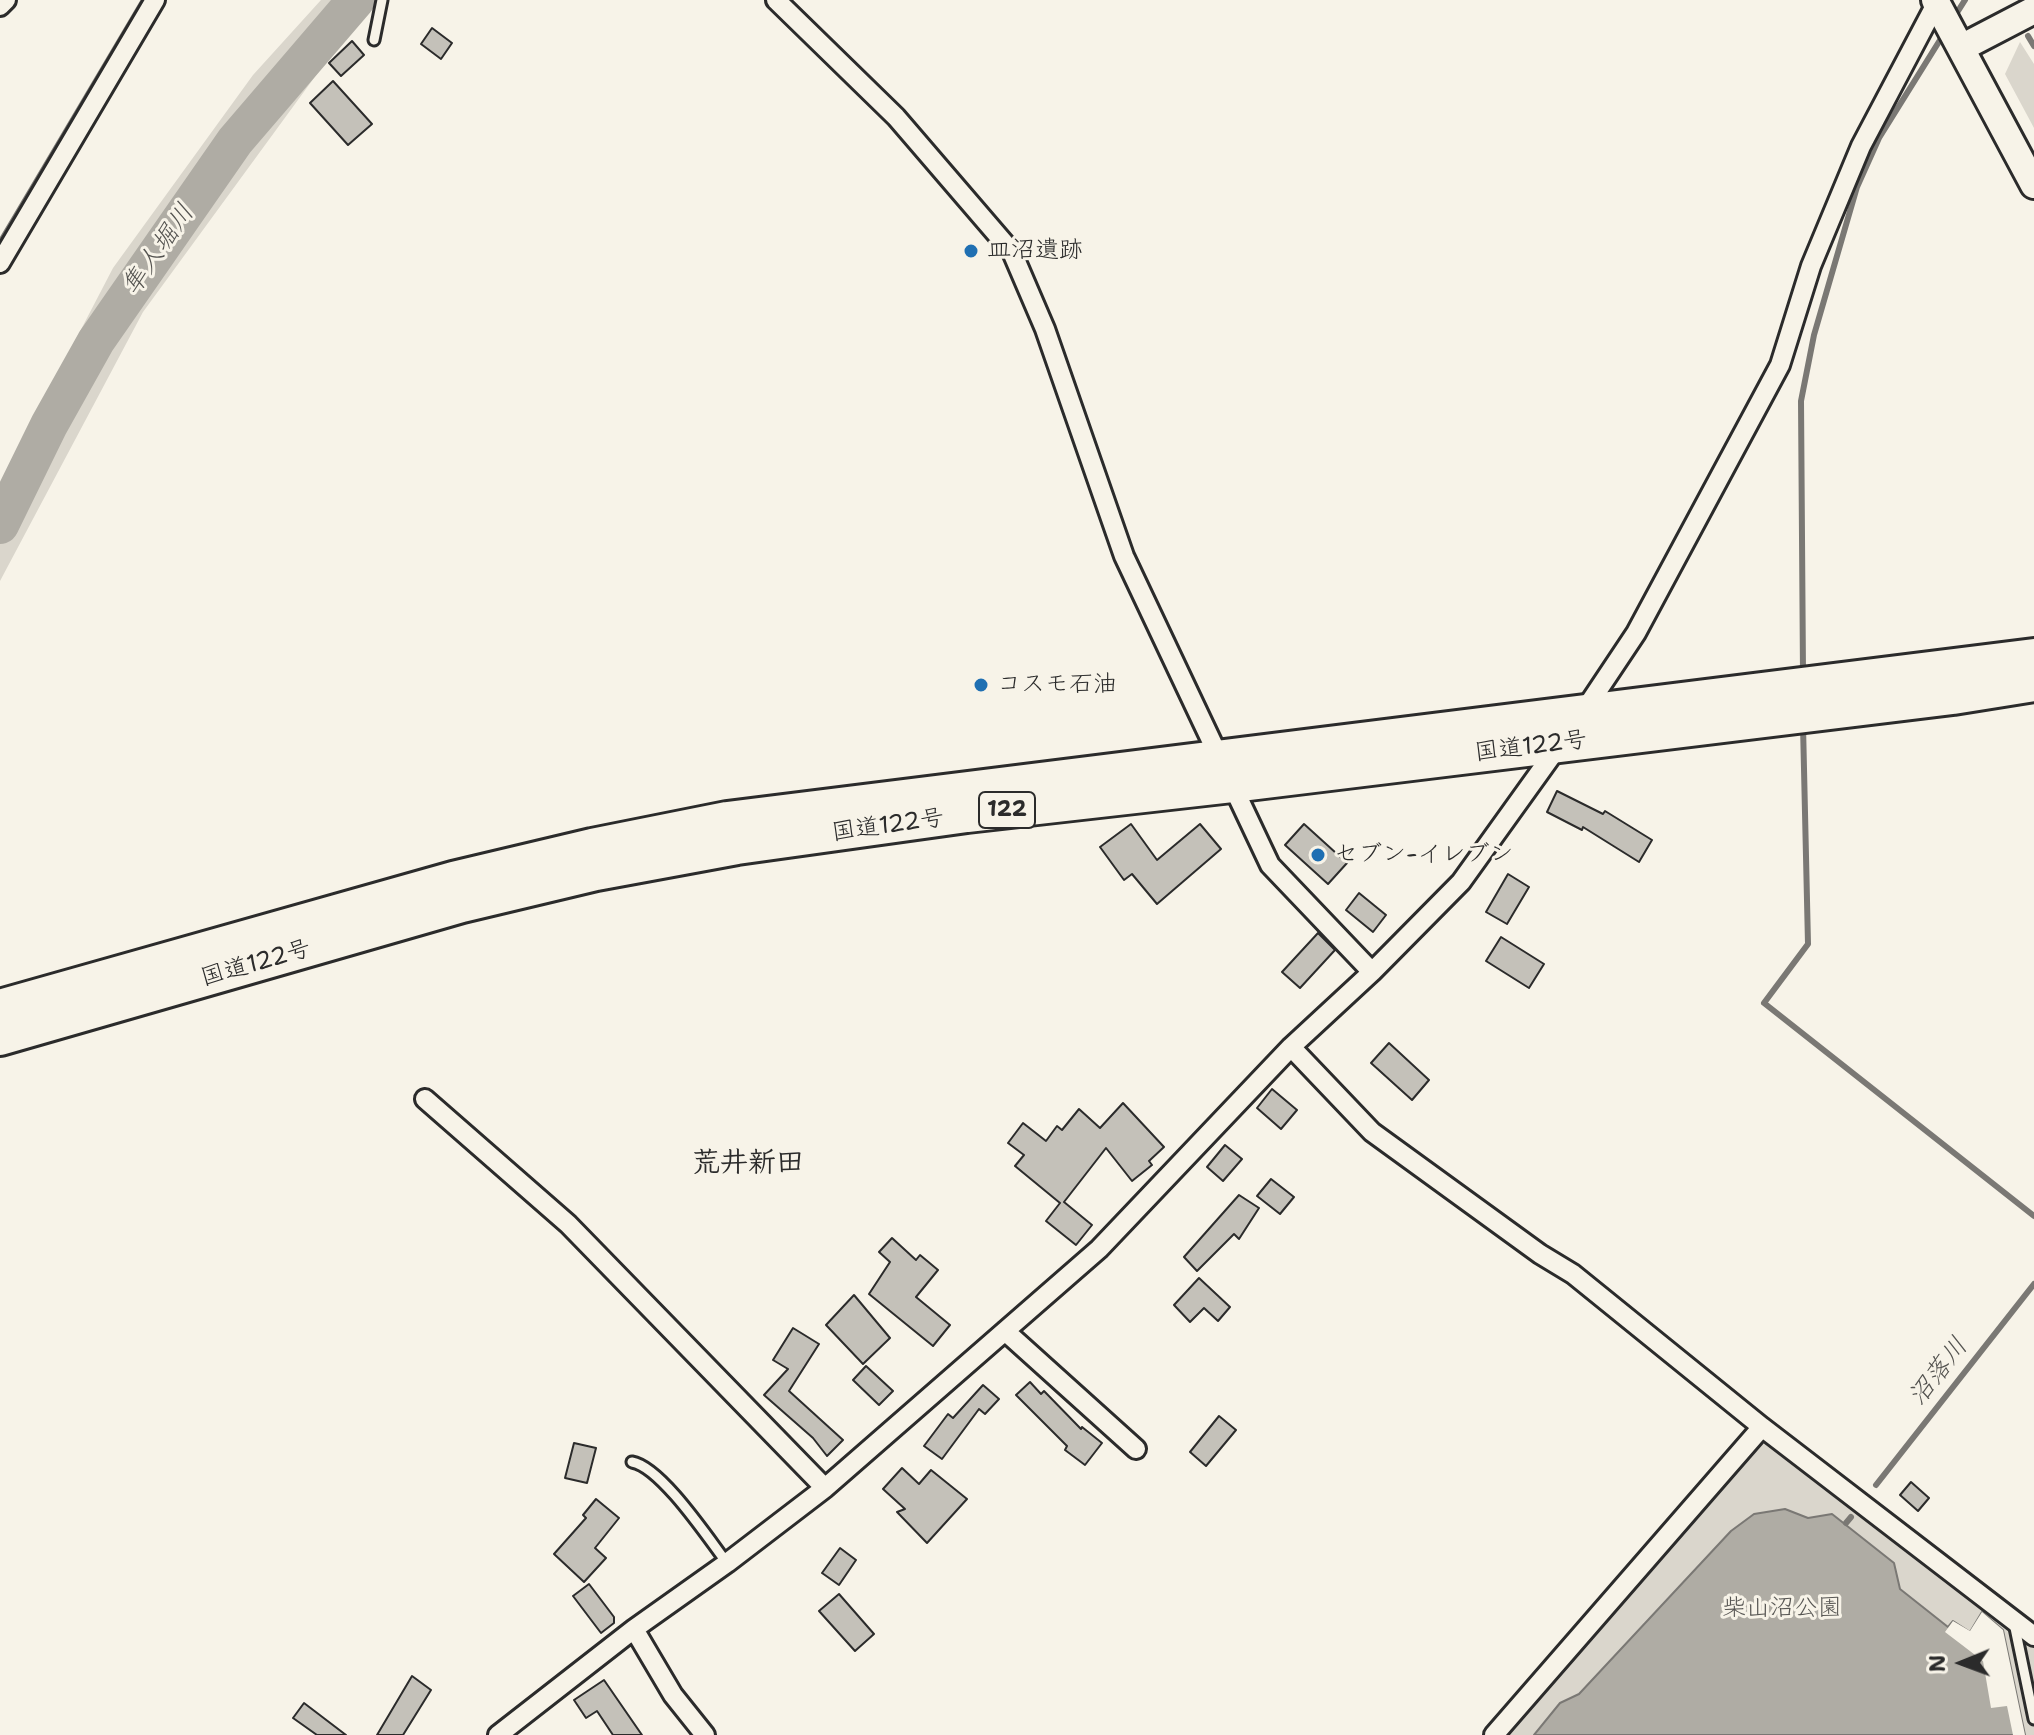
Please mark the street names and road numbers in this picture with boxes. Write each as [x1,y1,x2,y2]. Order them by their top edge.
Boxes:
street label: 国道122号 [1473,726,1589,768]
road number: 122 [979,792,1035,828]
street label: 国道122号 [830,804,946,848]
street label: 国道122号 [198,935,314,993]

